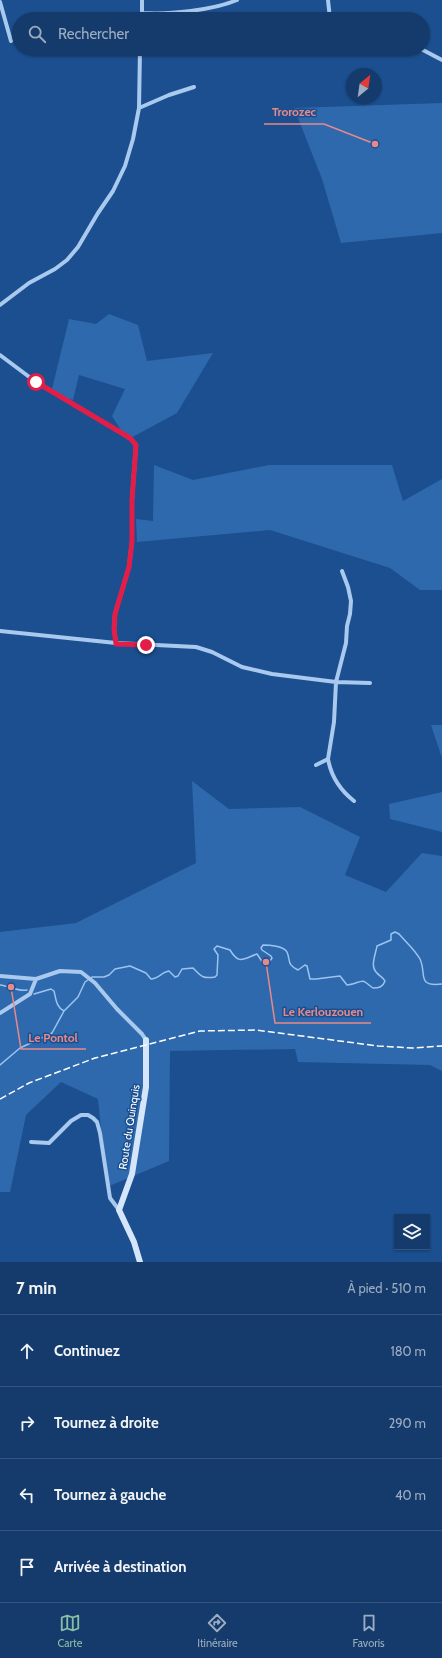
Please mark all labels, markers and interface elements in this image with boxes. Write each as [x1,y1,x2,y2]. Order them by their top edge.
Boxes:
search box [12,12,430,56]
icon: search [26,23,48,45]
text: Rechercher [58,25,129,43]
north arrow [346,68,382,104]
callout: Trorozec [264,100,324,124]
text: Trorozec [272,104,317,119]
route start [27,373,45,391]
route end [137,636,155,654]
callout: Le Kerlouzouen [275,999,371,1023]
text: Le Kerlouzouen [283,1004,363,1019]
callout: Le Pontol [21,1025,86,1049]
text: Le Pontol [28,1030,78,1045]
street label: Route du Quinquis [115,1083,143,1170]
map controls [394,1214,430,1250]
button: layers [394,1214,430,1250]
text: 7 min [16,1278,57,1298]
text: À pied · 510 m [348,1280,426,1296]
icon: ahead [16,1340,38,1362]
text: Continuez [54,1342,120,1360]
text: 180 m [390,1343,426,1359]
icon: right [16,1412,38,1434]
text: Tournez à droite [54,1414,159,1432]
text: 290 m [388,1415,426,1431]
icon: left [16,1484,38,1506]
text: Tournez à gauche [54,1486,166,1504]
text: 40 m [395,1487,426,1503]
icon: arrive [16,1556,38,1578]
text: Arrivée à destination [54,1558,186,1576]
tab: Carte [57,1612,82,1650]
tab: Itinéraire [197,1612,238,1650]
tab: Favoris [353,1612,385,1650]

